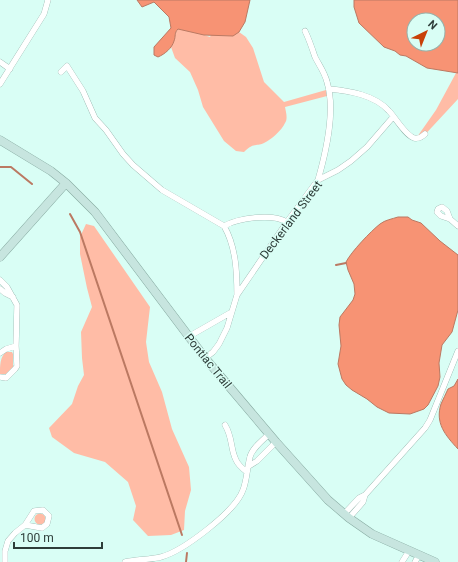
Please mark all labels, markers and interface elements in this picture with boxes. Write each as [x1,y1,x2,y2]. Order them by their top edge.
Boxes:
north arrow [406,12,446,52]
text: N [425,18,440,33]
street label: Deckerland Street [257,178,325,262]
street label: Pontiac Trail [182,331,234,391]
scale bar [14,524,102,550]
text: 100 m [20,531,54,545]

